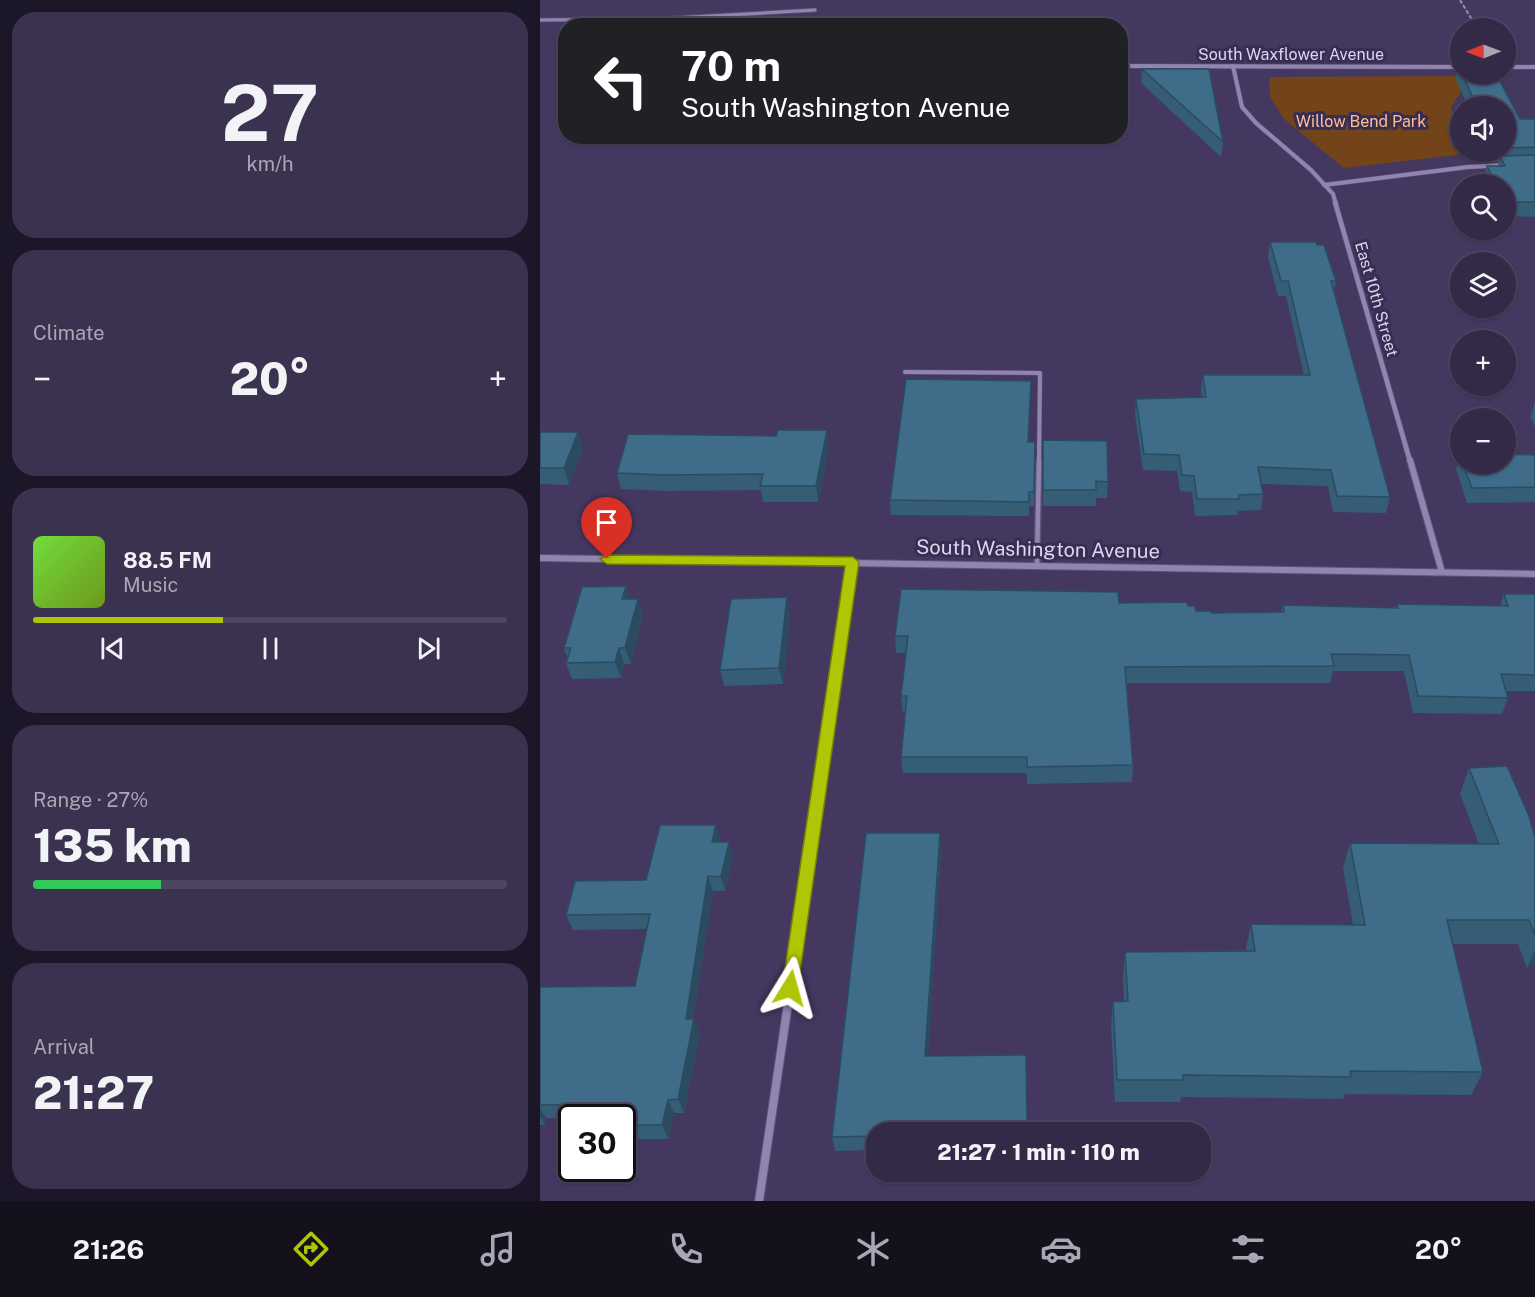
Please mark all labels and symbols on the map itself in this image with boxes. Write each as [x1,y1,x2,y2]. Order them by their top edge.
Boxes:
north arrow [1450,18,1516,84]
street label: South Waxflower Avenue [1198,45,1384,64]
park label: Willow Bend Park [1296,112,1426,131]
street label: East 10th Street [1351,239,1402,359]
pin [581,497,632,559]
street label: South Washington Avenue [916,535,1160,563]
position arrow [758,956,822,1020]
speed limit sign: 30 [558,1104,636,1182]

